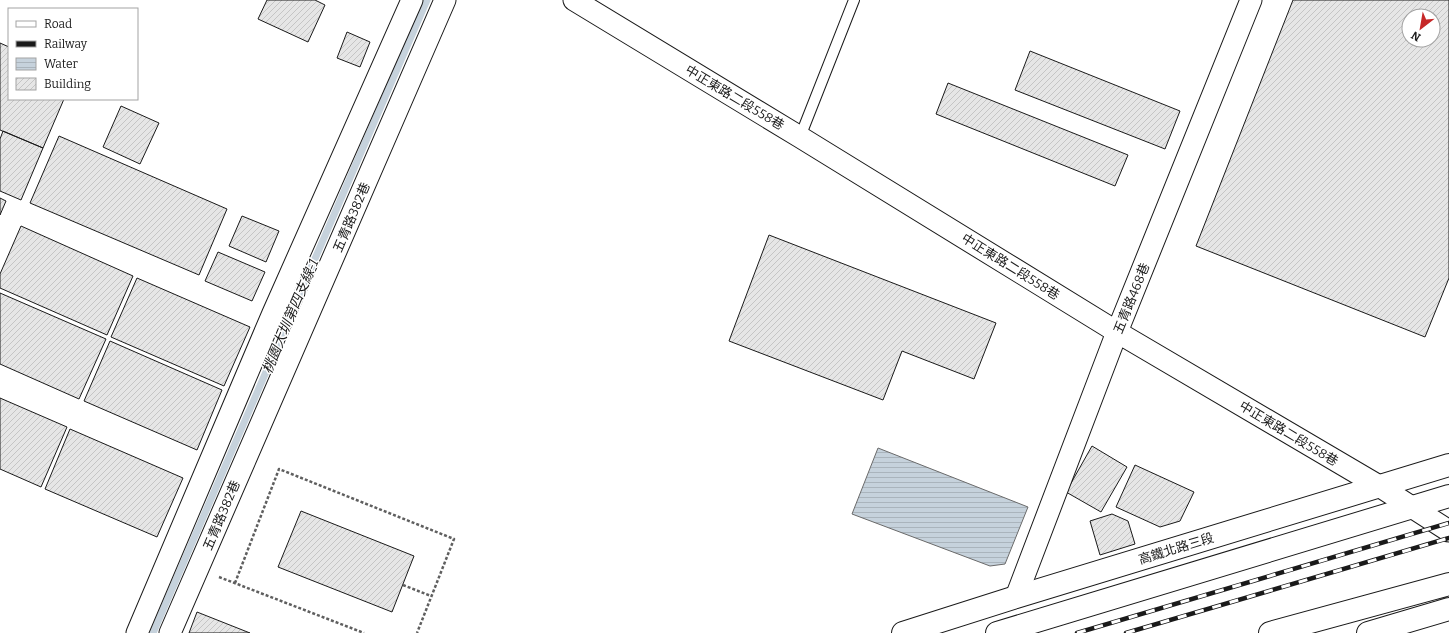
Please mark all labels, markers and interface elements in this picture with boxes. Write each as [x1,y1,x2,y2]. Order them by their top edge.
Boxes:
legend [8,8,138,100]
north arrow [1401,8,1441,48]
text: Road [44,17,72,31]
text: N [1409,28,1423,44]
text: Railway [44,37,88,51]
text: Water [44,57,79,71]
street label: 中正東路二段558巷 [683,62,787,133]
text: Building [44,77,91,91]
street label: 五青路382巷 [330,180,373,254]
street label: 中正東路二段558巷 [959,230,1062,303]
water label: 桃園大圳第四支線-1 [259,256,322,376]
street label: 五青路468巷 [1110,261,1152,336]
street label: 中正東路二段558巷 [1237,398,1341,469]
street label: 五青路382巷 [200,478,243,552]
street label: 高鐵北路三段 [1137,530,1216,567]

